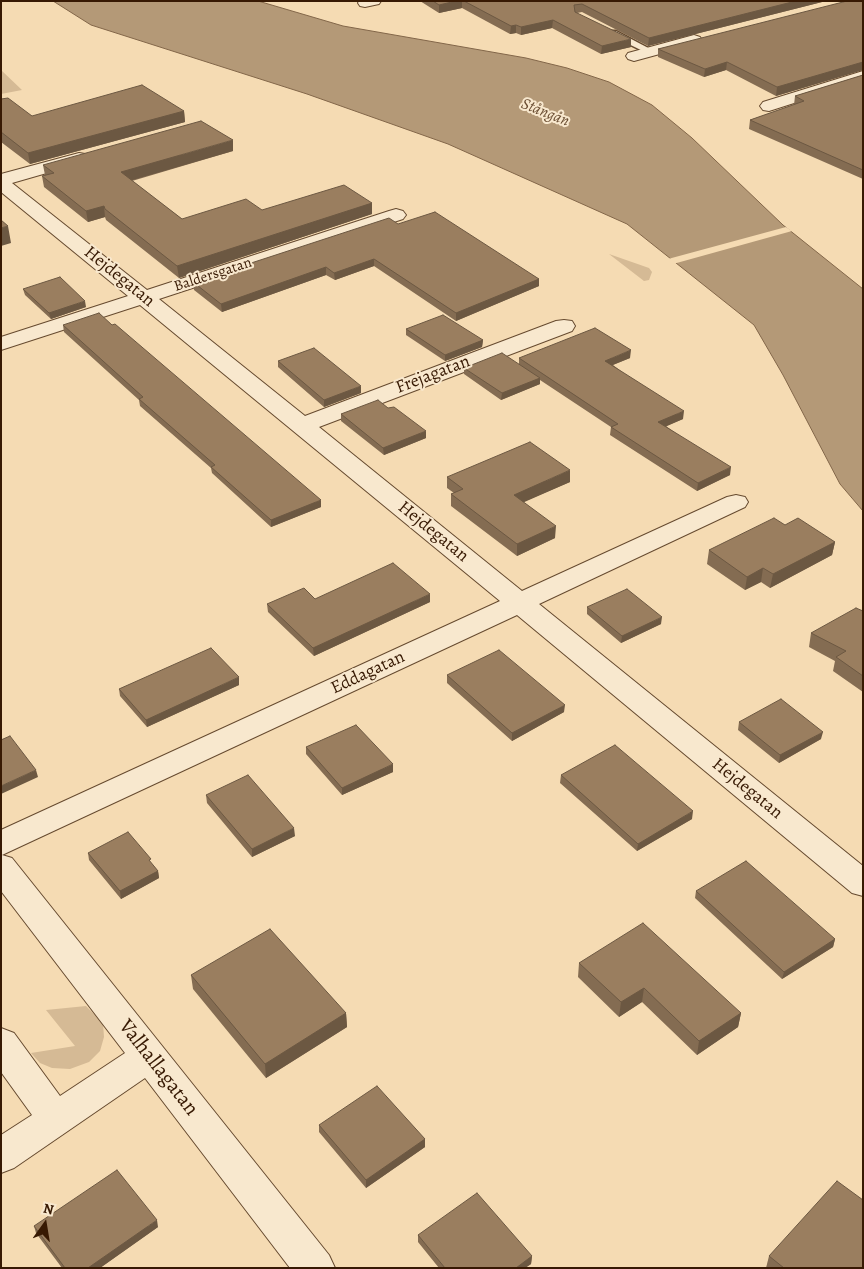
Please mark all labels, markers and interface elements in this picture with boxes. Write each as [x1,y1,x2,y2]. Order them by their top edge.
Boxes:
water label: Stångån [518,95,572,131]
street label: Hejdegatan [79,242,159,312]
street label: Baldersgatan [172,254,254,296]
street label: Frejagatan [393,351,473,399]
street label: Hejdegatan [393,497,473,567]
street label: Eddagatan [328,646,408,700]
street label: Hejdegatan [707,754,787,824]
street label: Valhallagatan [113,1015,203,1121]
text: N [41,1198,56,1219]
north arrow [20,1199,70,1249]

